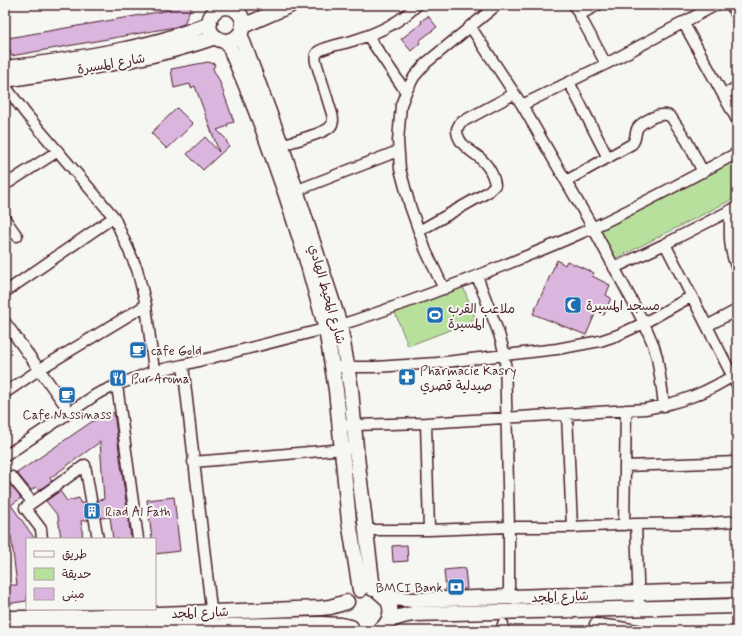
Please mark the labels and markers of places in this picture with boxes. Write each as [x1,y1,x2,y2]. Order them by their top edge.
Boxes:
mosque icon: مسجد المسيرة [563,295,583,315]
place label: مسجد المسيرة [586,298,660,315]
place label: ملاعب القرب المسيرة [448,301,515,333]
sports icon: ملاعب القرب المسيرة [425,305,445,325]
cafe icon: cafe Gold [128,340,148,360]
place label: cafe Gold [151,343,202,360]
place label: Pharmacie Kasry صيدلية قصري [420,363,516,395]
pharmacy icon: Pharmacie Kasry صيدلية قصري [397,367,417,387]
restaurant icon: Pur Aroma [108,368,128,388]
place label: Pur Aroma [131,371,190,388]
cafe icon: Cafe Nassinass [57,385,77,405]
place label: Cafe Nassinass [23,407,112,424]
building icon: Riad Al Fath [82,501,102,521]
place label: Riad Al Fath [105,504,171,521]
bank icon: BMCI Bank [446,577,466,597]
place label: BMCI Bank [376,580,444,597]

